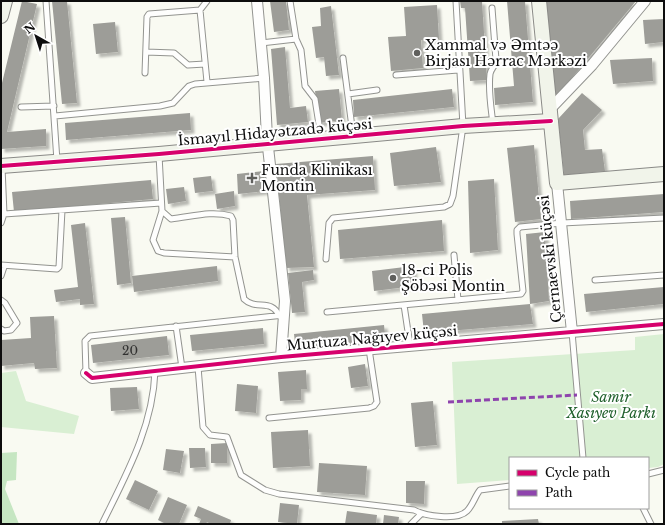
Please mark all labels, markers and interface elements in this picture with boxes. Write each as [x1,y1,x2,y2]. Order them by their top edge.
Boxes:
north arrow [16,16,56,56]
text: N [21,19,39,37]
place label: Xammal və Əmtəə Birjası Hərrac Mərkəzi [425,36,587,70]
marker: Xammal və Əmtəə Birjası Hərrac Mərkəzi [412,48,422,58]
street label: İsmayıl Hidayətzadə küçəsi [177,115,373,149]
place label: Funda Klinikası Montin [261,161,373,195]
marker: Funda Klinikası Montin [246,172,258,184]
street label: Çernaevski küçəsi [534,194,566,324]
place label: 18-ci Polis Şöbəsi Montin [401,261,505,295]
marker: 18-ci Polis Şöbəsi Montin [388,273,398,283]
street label: Murtuza Nağıyev küçəsi [286,322,458,354]
house number: 20 [122,343,138,358]
park label: Samir Xasıyev Parkı [565,388,656,422]
legend [509,457,649,509]
text: Cycle path [545,465,610,480]
text: Path [545,485,573,500]

